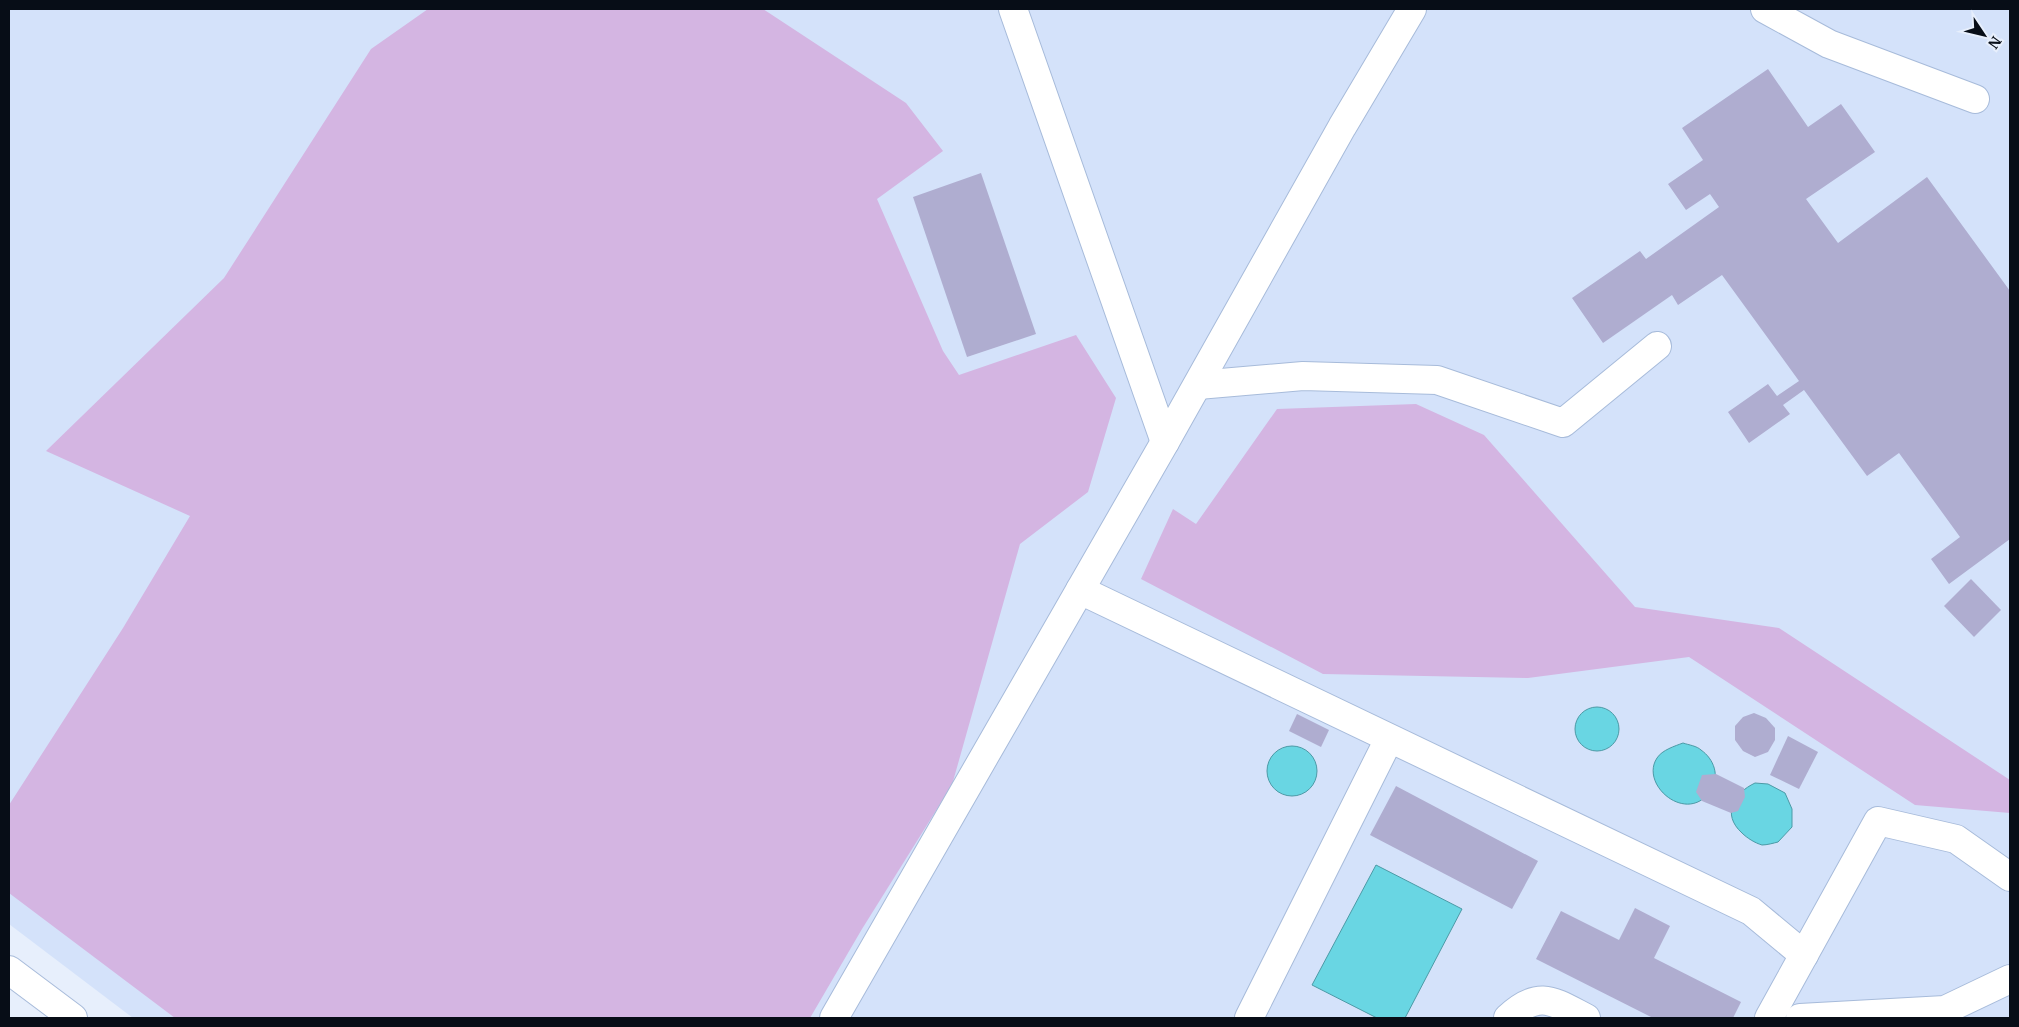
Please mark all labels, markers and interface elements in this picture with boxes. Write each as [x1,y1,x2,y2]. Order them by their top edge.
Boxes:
north arrow [1959,10,2009,60]
text: N [1984,33,2005,52]

